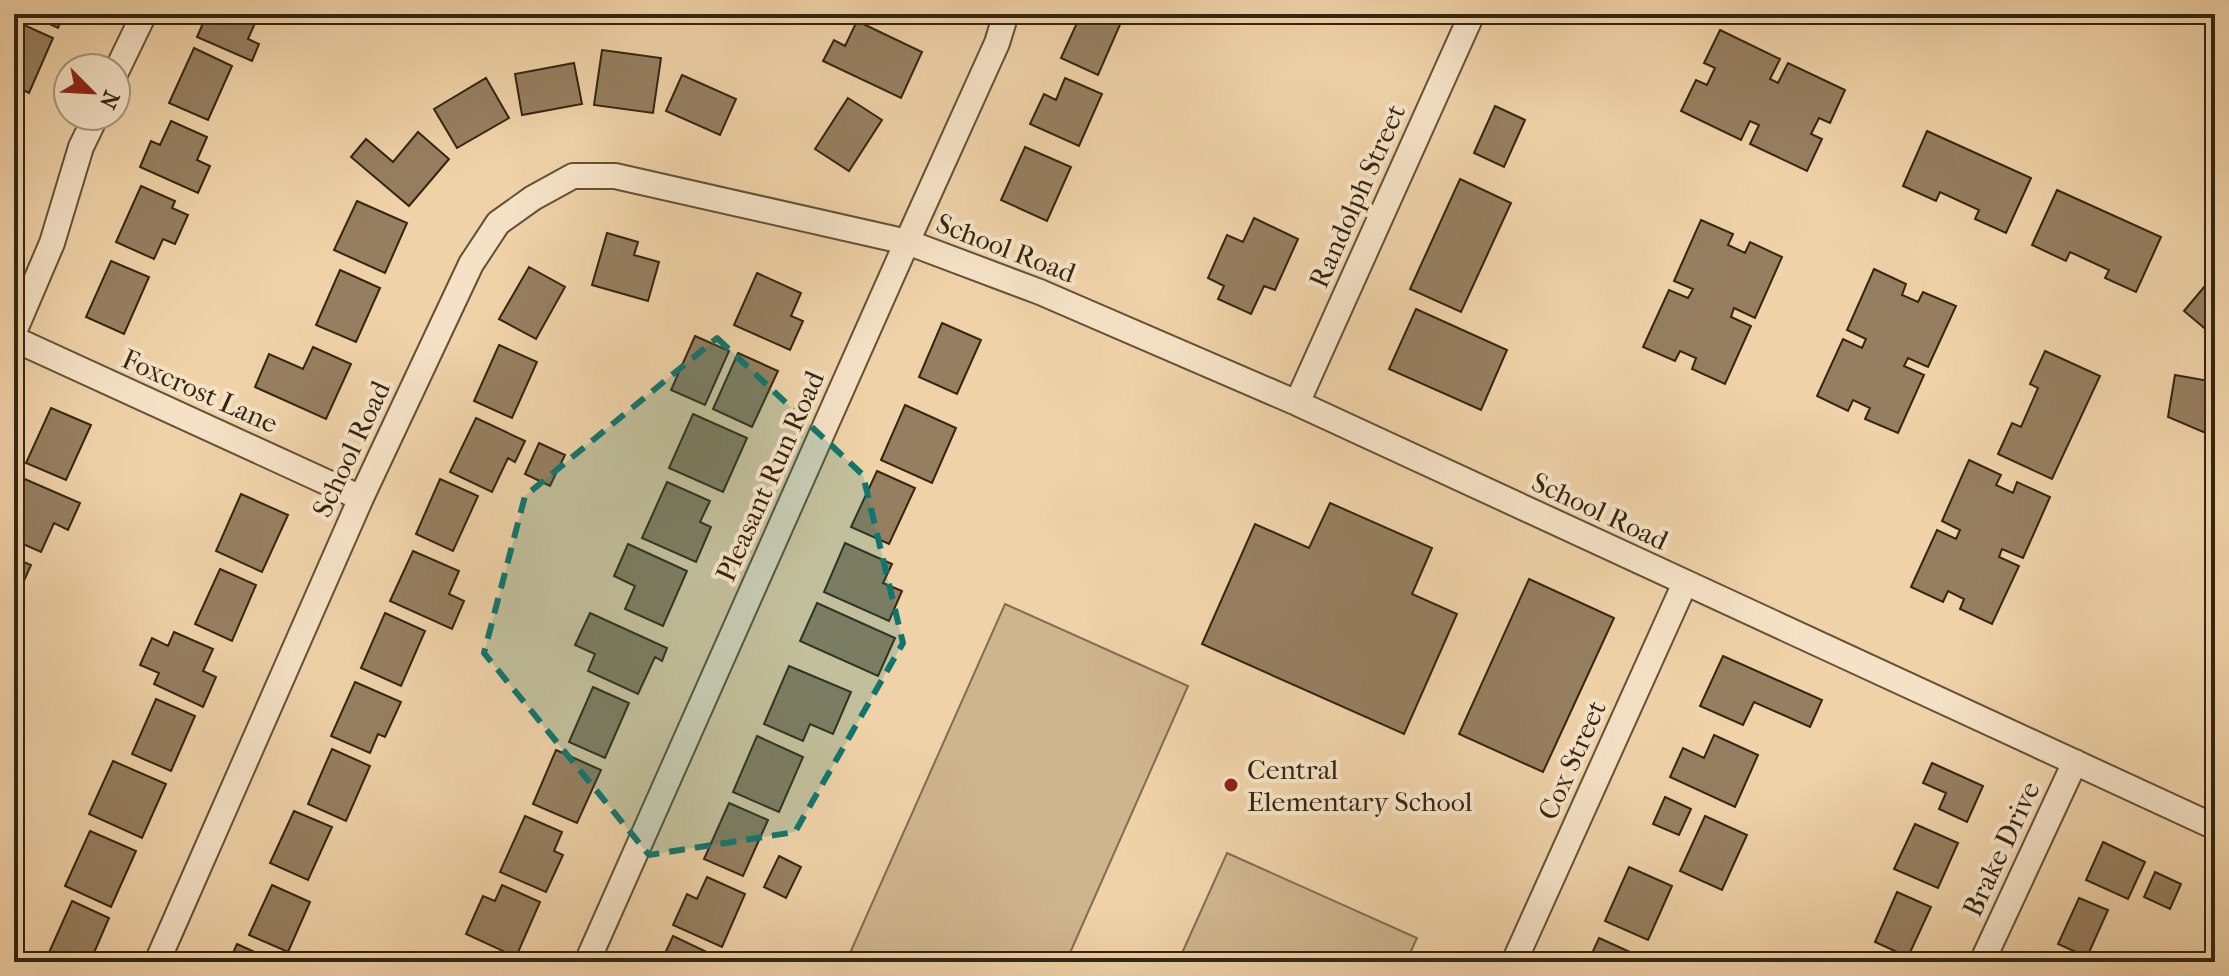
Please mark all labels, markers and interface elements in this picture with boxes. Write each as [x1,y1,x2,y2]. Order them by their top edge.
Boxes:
north arrow [52,52,132,132]
text: N [94,87,125,113]
street label: Randolph Street [1302,99,1412,293]
street label: School Road [932,206,1081,290]
street label: Foxcrost Lane [117,342,283,440]
street label: Pleasant Run Road [709,365,832,586]
street label: School Road [305,375,397,522]
street label: School Road [1527,465,1674,557]
street label: Cox Street [1531,695,1613,825]
place label: Central Elementary School [1247,753,1473,818]
marker: Central Elementary School [1222,776,1240,794]
street label: Brake Drive [1955,776,2047,922]

